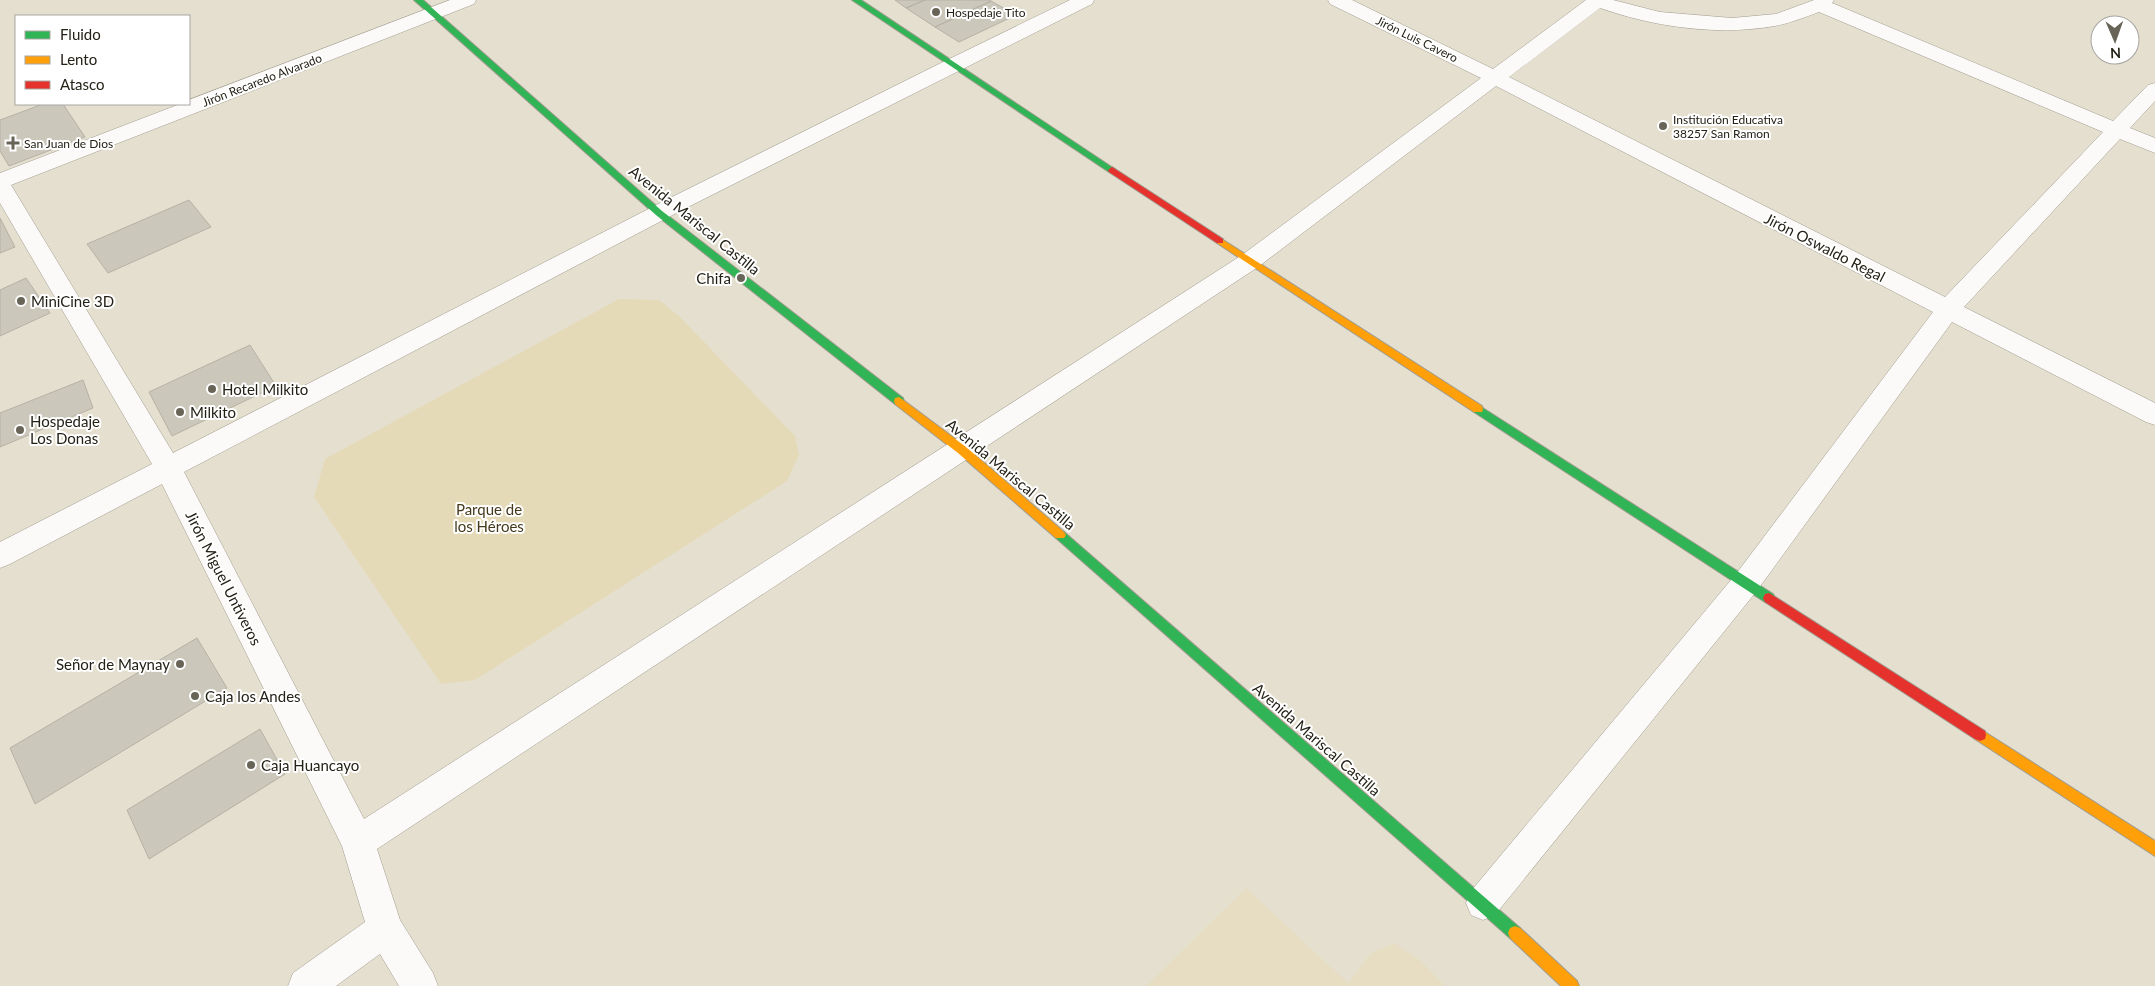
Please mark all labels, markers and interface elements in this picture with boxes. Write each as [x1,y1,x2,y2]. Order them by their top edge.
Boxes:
place label: Hospedaje Tito [946,5,1026,20]
marker: Hospedaje Tito [930,6,942,18]
street label: Jirón Luis Cavero [1374,13,1461,65]
legend [15,15,190,105]
north arrow [2090,15,2140,65]
text: Fluido [60,25,101,43]
text: N [2110,45,2121,62]
text: Lento [60,50,97,68]
street label: Jirón Recaredo Alvarado [200,50,324,110]
text: Atasco [60,75,105,93]
place label: Institución Educativa 38257 San Ramon [1673,112,1783,141]
marker: Institución Educativa 38257 San Ramon [1657,120,1669,132]
marker: San Juan de Dios [6,136,20,150]
place label: San Juan de Dios [24,136,113,151]
street label: Avenida Mariscal Castilla [626,162,764,278]
street label: Jirón Oswaldo Regal [1762,209,1888,285]
place label: Chifa [696,269,731,287]
marker: Chifa [735,272,747,284]
place label: MiniCine 3D [31,292,114,310]
marker: MiniCine 3D [15,295,27,307]
place label: Hotel Milkito [222,380,308,398]
marker: Hotel Milkito [206,383,218,395]
place label: Milkito [190,403,236,421]
marker: Milkito [174,406,186,418]
place label: Hospedaje Los Donas [30,412,100,447]
street label: Avenida Mariscal Castilla [943,415,1079,533]
marker: Hospedaje Los Donas [14,424,26,436]
park label: Parque de los Héroes [454,500,524,535]
street label: Jirón Miguel Untiveros [182,508,266,648]
place label: Señor de Maynay [56,655,170,673]
marker: Señor de Maynay [174,658,186,670]
street label: Avenida Mariscal Castilla [1250,679,1384,799]
place label: Caja los Andes [205,687,301,705]
marker: Caja los Andes [189,690,201,702]
place label: Caja Huancayo [261,756,359,774]
marker: Caja Huancayo [245,759,257,771]

